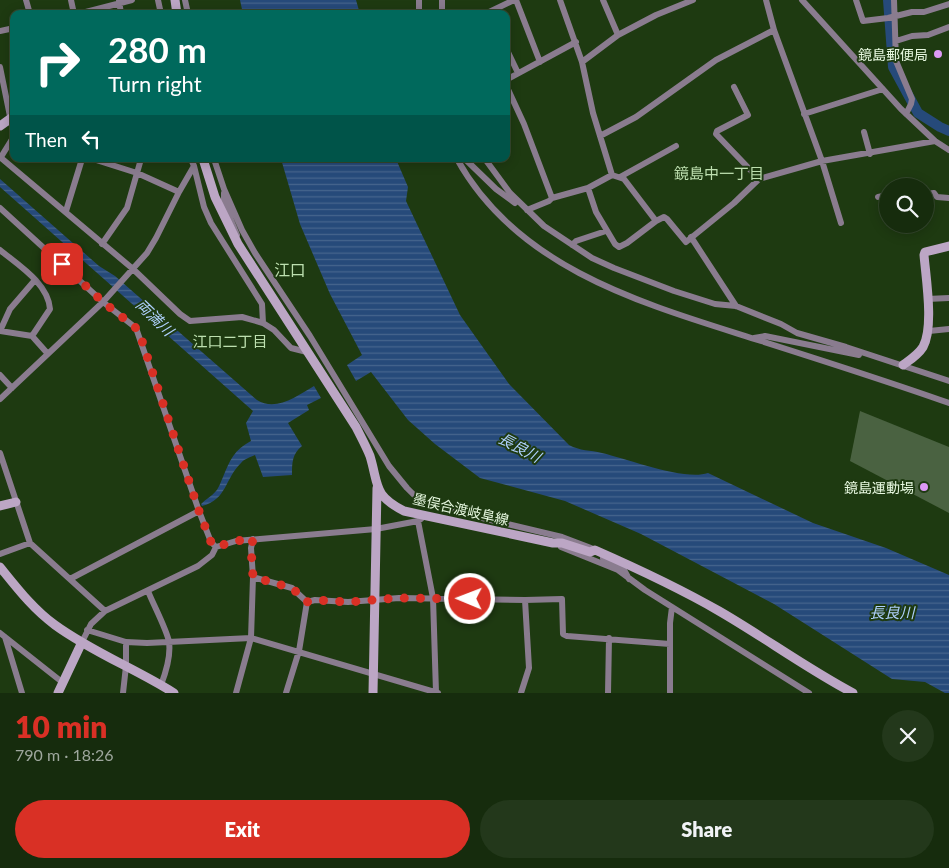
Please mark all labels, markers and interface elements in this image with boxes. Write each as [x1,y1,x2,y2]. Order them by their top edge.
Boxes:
text: 280 m [108,28,207,70]
icon: right [25,30,90,95]
place label: 鏡島郵便局 [858,46,928,63]
marker: 鏡島郵便局 [932,48,944,60]
text: Turn right [108,70,202,97]
icon: left [77,125,105,153]
text: Then [25,128,67,151]
district label: 鏡島中一丁目 [674,164,764,182]
map controls [879,178,934,233]
button: search [879,178,934,233]
pin [41,243,83,285]
icon: arrive [48,250,76,278]
district label: 江口 [274,260,306,279]
water label: 両満川 [133,295,179,340]
district label: 江口二丁目 [192,332,268,350]
water label: 長良川 [496,428,546,466]
place label: 鏡島運動場 [844,479,914,496]
marker: 鏡島運動場 [918,481,930,493]
street label: 墨俣合渡岐阜線 [411,490,511,528]
position arrow [443,572,495,624]
water label: 長良川 [869,603,916,621]
text: 10 min [15,708,107,744]
button: close [882,710,934,762]
text: 790 m · 18:26 [15,745,114,764]
button: Exit [15,800,470,858]
button: Share [480,800,934,858]

